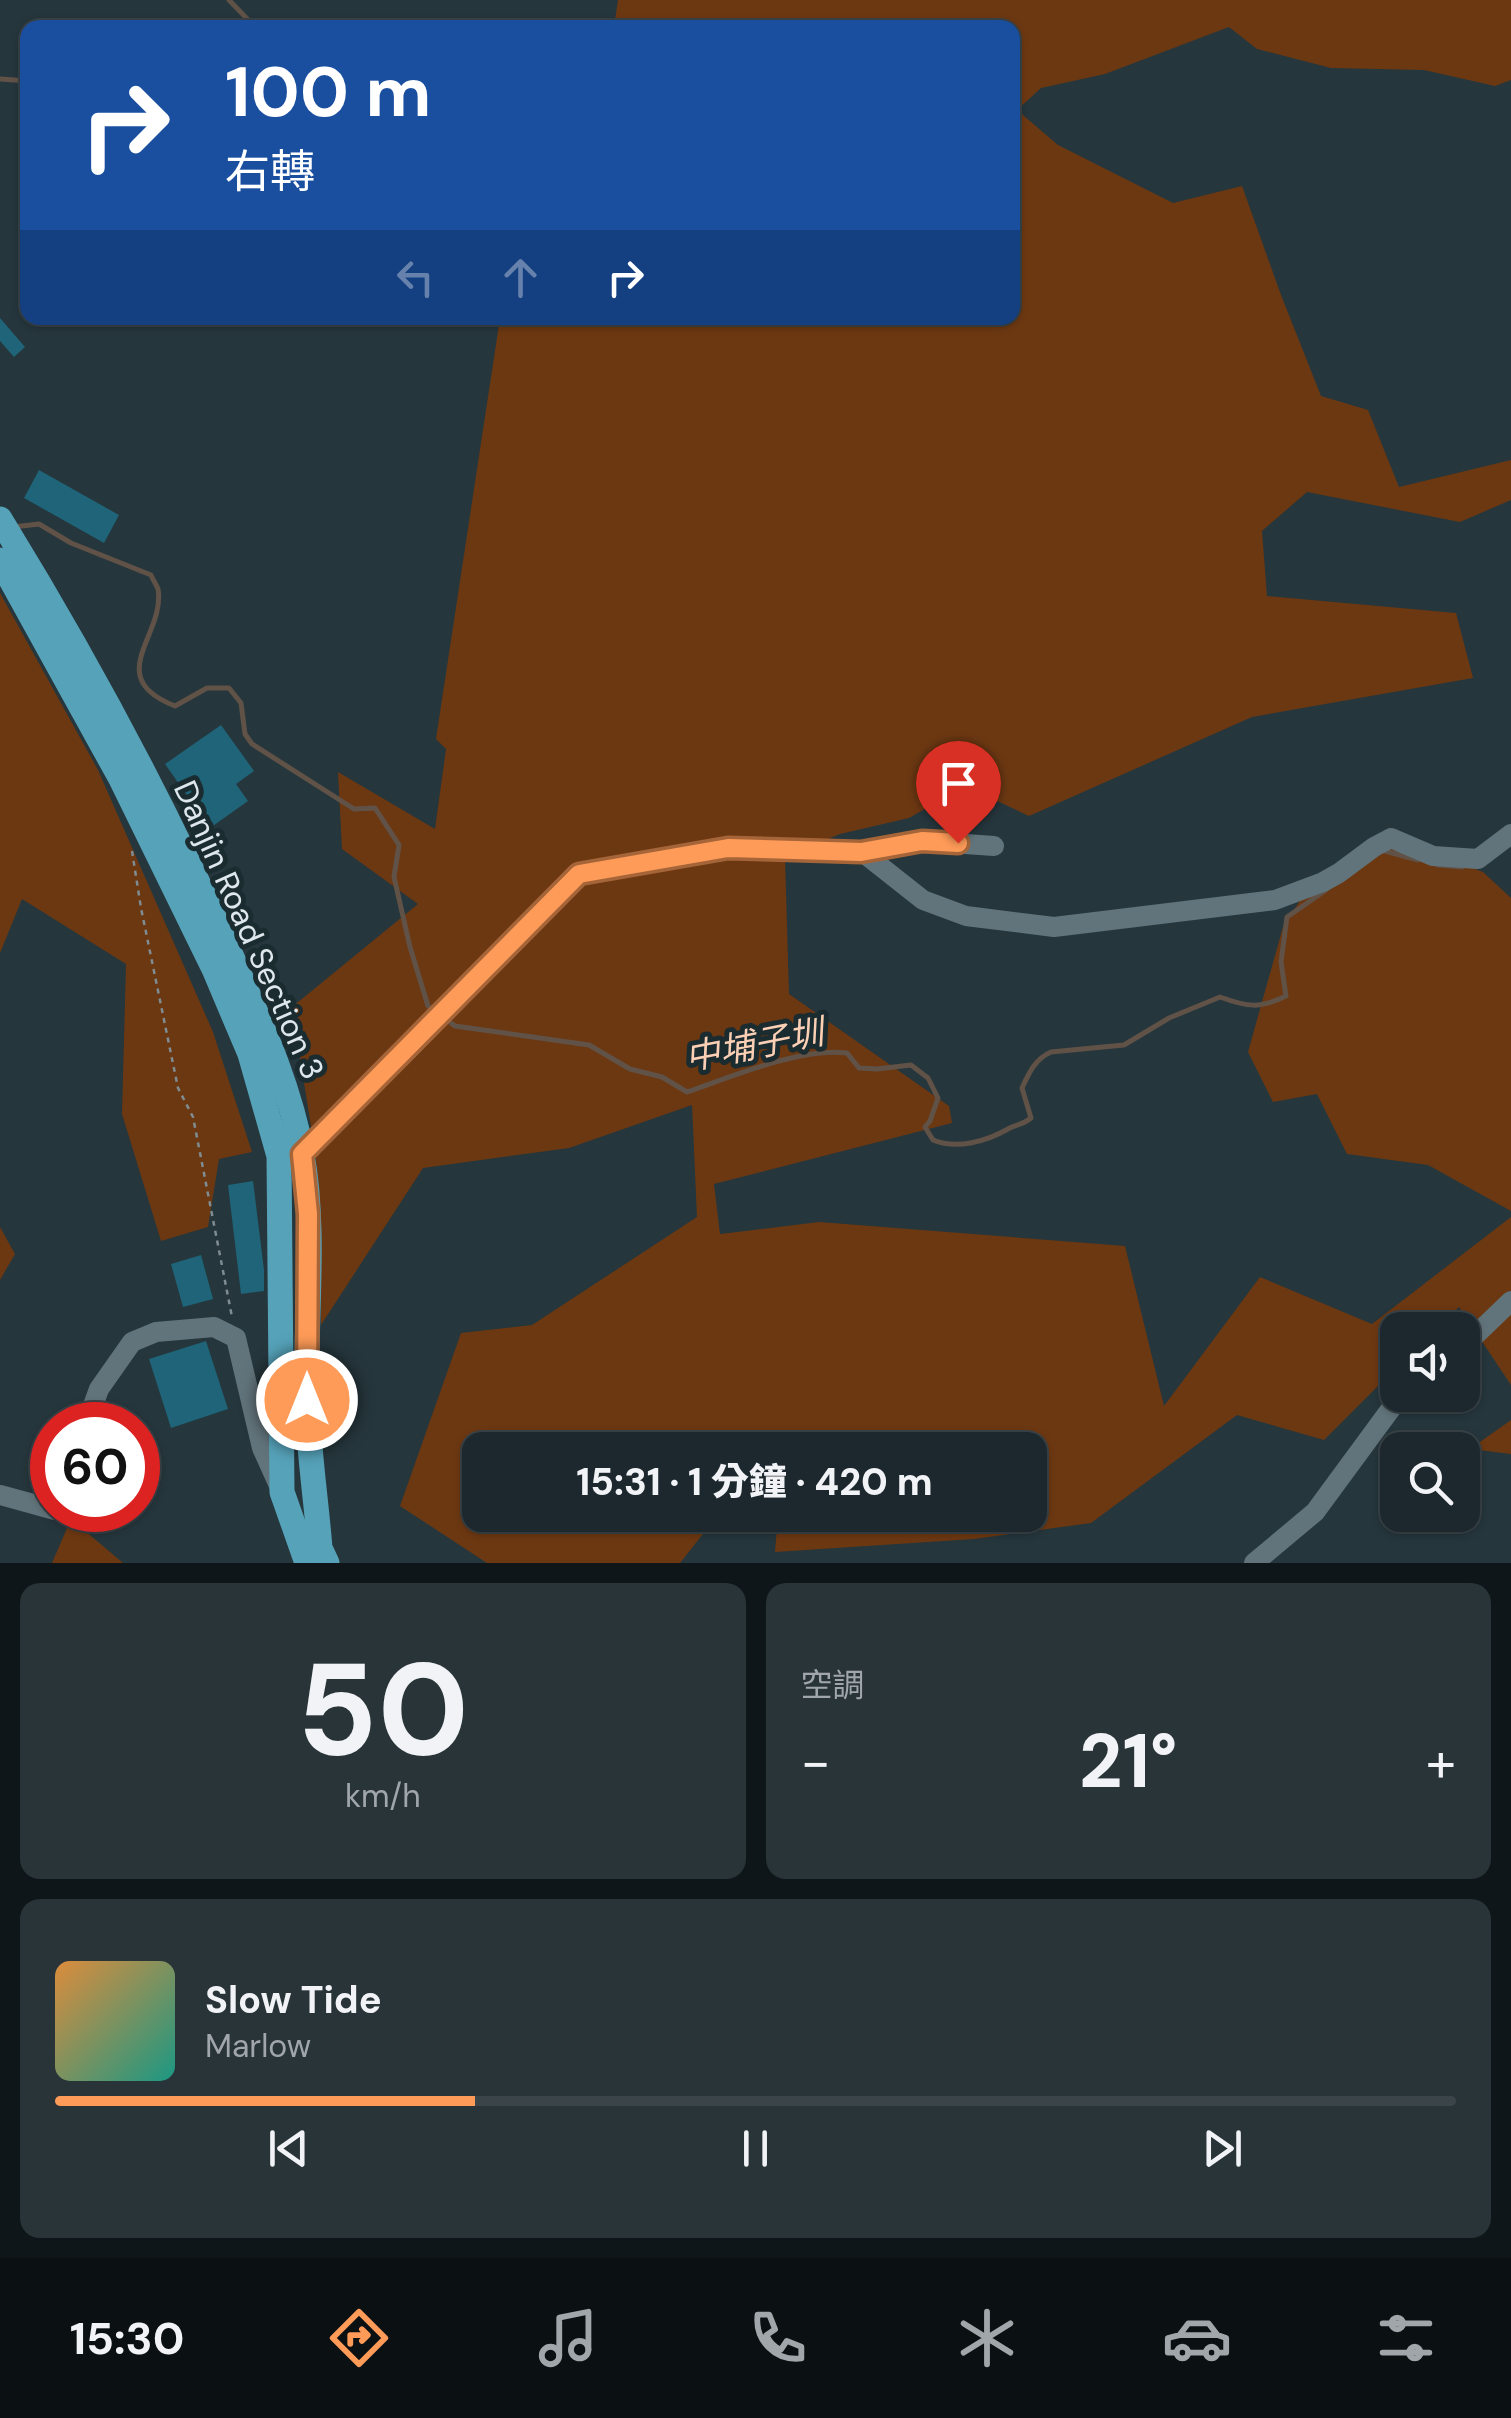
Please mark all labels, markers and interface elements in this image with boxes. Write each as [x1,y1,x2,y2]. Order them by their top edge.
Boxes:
text: 100 m [225,47,431,138]
icon: right [60,60,190,190]
text: 右轉 [225,142,315,201]
icon: left [388,250,443,305]
icon: ahead [493,250,548,305]
icon: right [598,250,653,305]
pin [916,741,1001,844]
icon: arrive [931,756,986,811]
street label: Danjin Road Section 3 [164,774,334,1086]
water label: 中埔子圳 [681,1008,832,1081]
map controls [1380,1312,1480,1532]
button: sound [1380,1312,1480,1412]
position arrow [255,1348,359,1452]
speed limit sign: 60 [30,1402,160,1532]
button: search [1380,1432,1480,1532]
text: 15:31 · 1 分鐘 · 420 m [576,1457,933,1507]
text: 50 [297,1625,469,1794]
text: 空調 [801,1664,865,1706]
text: 21° [1079,1713,1177,1810]
text: − [801,1726,831,1798]
text: + [1426,1726,1456,1798]
text: km/h [345,1775,421,1817]
text: Slow Tide [205,1975,382,2025]
text: Marlow [205,2025,311,2067]
icon: previous [261,2121,316,2176]
icon: pause [728,2121,783,2176]
icon: next [1195,2121,1250,2176]
icon: directions [324,2303,394,2373]
icon: music [533,2303,603,2373]
icon: phone [743,2303,813,2373]
icon: climate [952,2303,1022,2373]
icon: car [1162,2303,1232,2373]
icon: filters [1371,2303,1441,2373]
text: 15:30 [70,2309,184,2368]

